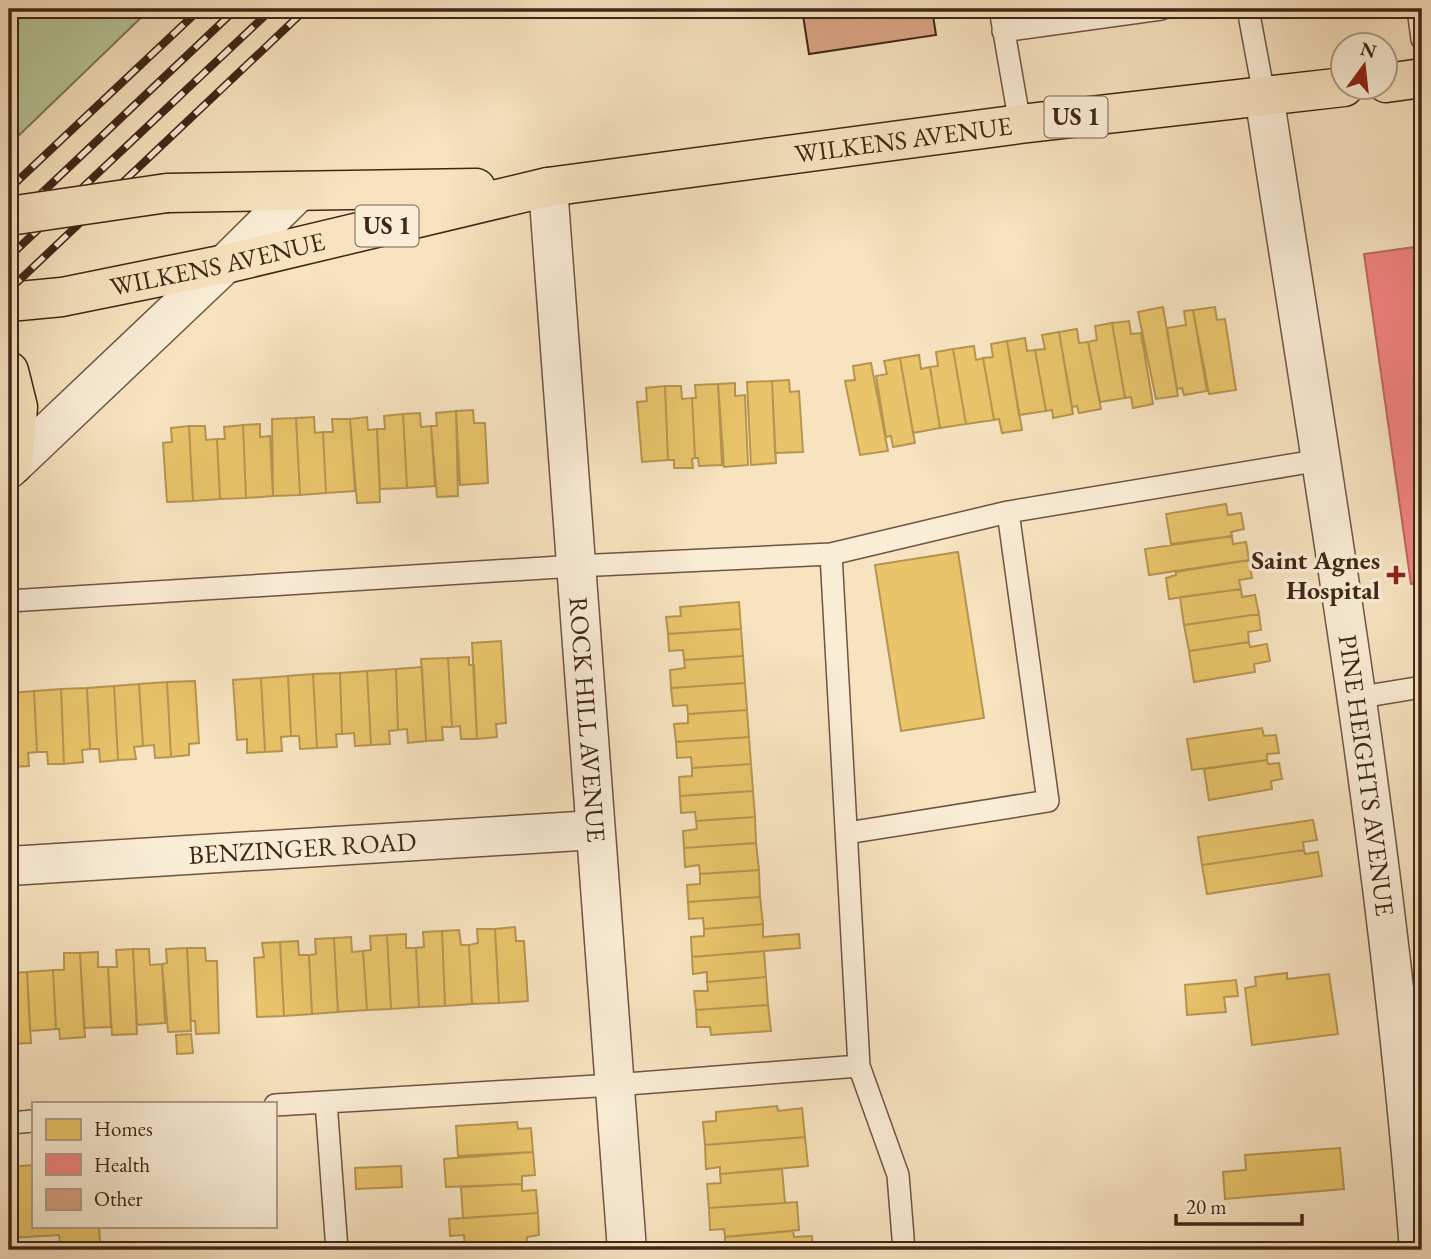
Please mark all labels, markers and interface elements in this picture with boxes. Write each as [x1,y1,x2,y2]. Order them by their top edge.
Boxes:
north arrow [1330,32,1400,102]
text: N [1358,36,1380,64]
road number: US 1 [1044,96,1108,138]
street label: WILKENS AVENUE [792,108,1014,171]
road number: US 1 [356,206,418,246]
street label: WILKENS AVENUE [107,224,329,304]
place label: Saint Agnes Hospital [1251,543,1380,607]
marker: Saint Agnes Hospital [1386,565,1406,585]
street label: ROCK HILL AVENUE [561,595,614,844]
street label: PINE HEIGHTS AVENUE [1331,632,1402,918]
street label: BENZINGER ROAD [187,824,417,872]
legend [32,1102,276,1228]
text: Homes [94,1115,153,1142]
text: Health [94,1151,150,1178]
scale bar [1176,1182,1302,1226]
text: Other [94,1185,143,1212]
text: 20 m [1186,1193,1227,1220]

